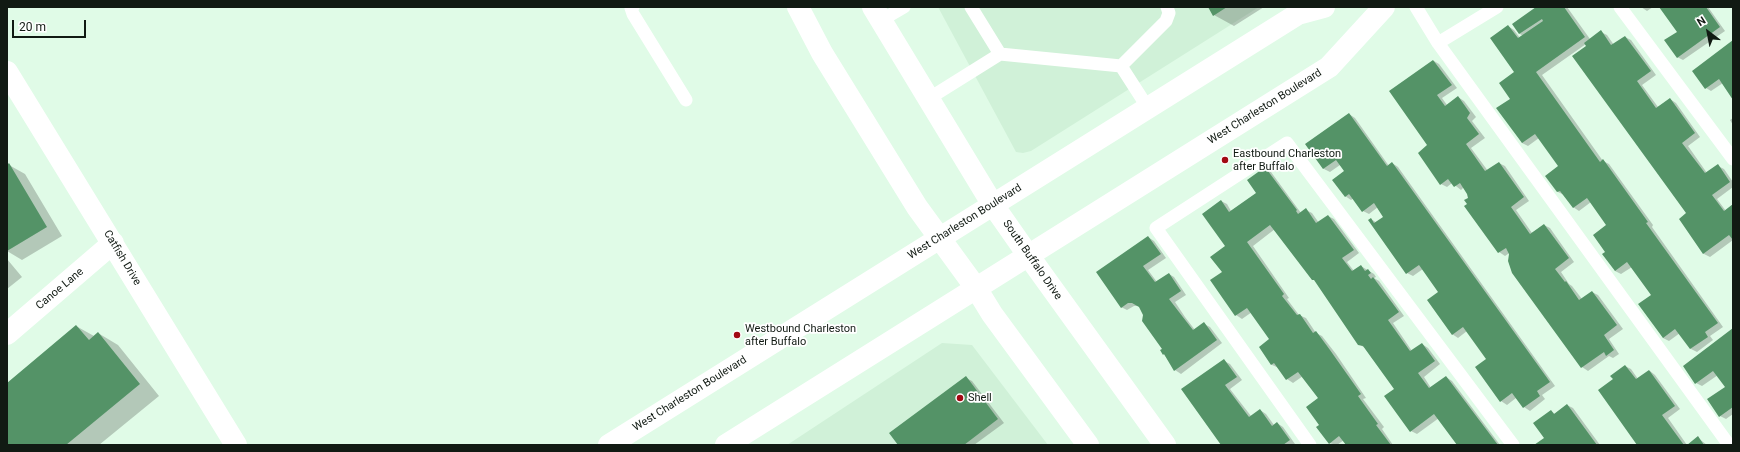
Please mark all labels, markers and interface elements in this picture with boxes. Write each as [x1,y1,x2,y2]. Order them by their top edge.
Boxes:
scale bar [14,12,88,38]
north arrow [1688,12,1728,52]
text: N [1695,14,1708,29]
text: 20 m [19,20,46,34]
street label: West Charleston Boulevard [1206,66,1324,148]
place label: Eastbound Charleston after Buffalo [1233,147,1341,173]
marker: Eastbound Charleston after Buffalo [1220,155,1230,165]
street label: West Charleston Boulevard [906,181,1024,263]
street label: South Buffalo Drive [1000,218,1064,302]
street label: Catfish Drive [100,228,144,288]
street label: Canoe Lane [34,265,86,313]
place label: Westbound Charleston after Buffalo [745,322,856,348]
marker: Westbound Charleston after Buffalo [732,330,742,340]
street label: West Charleston Boulevard [631,353,749,435]
place label: Shell [968,391,992,405]
marker: Shell [955,393,965,403]

